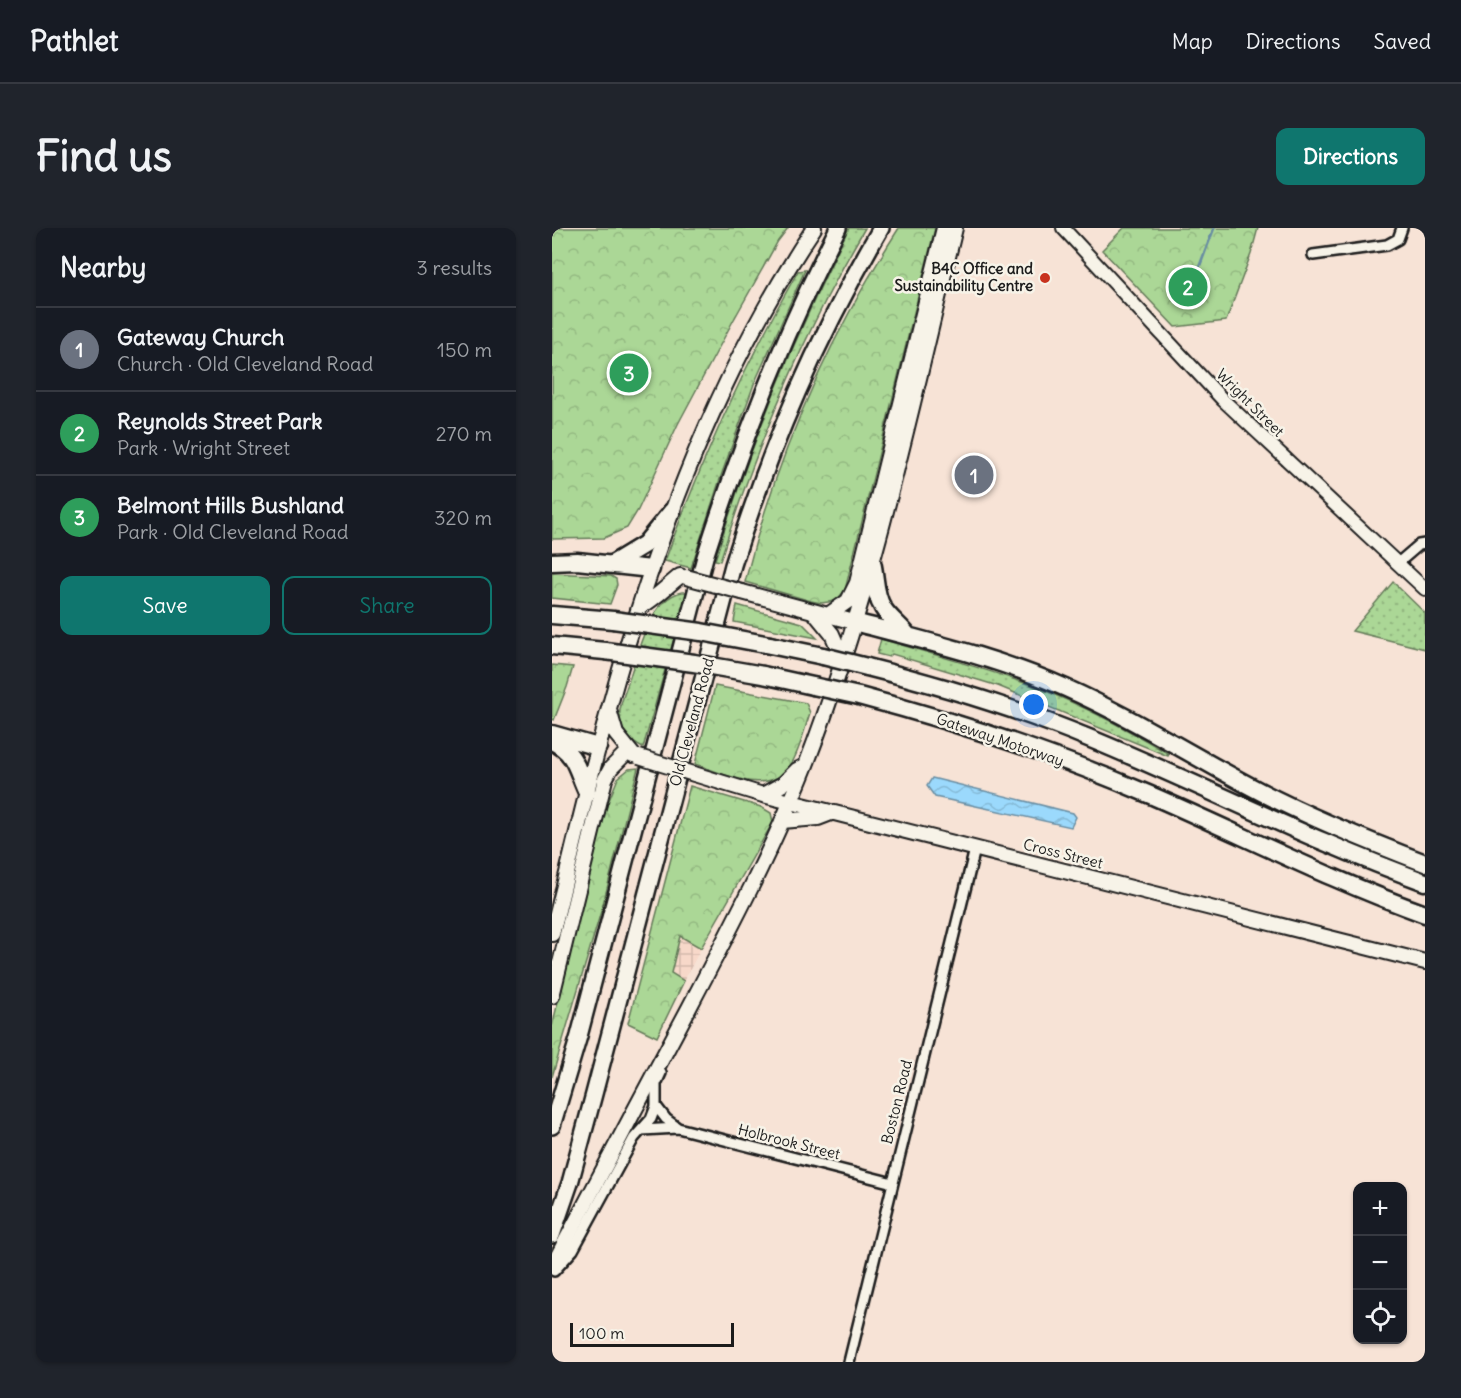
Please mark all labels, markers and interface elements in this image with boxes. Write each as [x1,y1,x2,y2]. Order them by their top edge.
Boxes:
text: Pathlet [30,23,119,59]
text: Map [1172,28,1213,55]
text: Directions [1246,28,1340,55]
text: Saved [1373,28,1431,55]
button: Directions [1276,128,1425,185]
text: Find us [36,130,172,182]
text: Nearby [60,251,146,284]
text: 3 results [416,255,492,280]
place label: B4C Office and Sustainability Centre [894,259,1033,296]
pin: 2 [1168,264,1208,310]
marker: B4C Office and Sustainability Centre [1038,271,1052,285]
text: Gateway Church [117,323,285,351]
text: 1 [76,337,83,362]
text: 150 m [437,337,492,362]
pin: 3 [610,350,649,396]
text: Church · Old Cleveland Road [117,351,373,376]
street label: Wright Street [1212,365,1288,441]
text: Reynolds Street Park [117,407,323,435]
text: 2 [74,421,85,446]
text: 270 m [436,421,492,446]
text: Park · Wright Street [117,435,290,460]
pin: 1 [954,452,994,498]
text: Belmont Hills Bushland [117,491,344,519]
text: 3 [74,505,85,530]
text: 320 m [434,505,492,530]
text: Park · Old Cleveland Road [117,519,349,544]
button: Save [60,576,270,635]
button: Share [282,576,492,635]
street label: Old Cleveland Road [665,655,718,788]
your location [1019,690,1048,719]
street label: Gateway Motorway [934,709,1066,770]
street label: Cross Street [1021,834,1105,873]
street label: Boston Road [877,1058,916,1146]
street label: Holbrook Street [736,1120,842,1163]
map controls [1353,1182,1407,1344]
button: + [1353,1182,1407,1236]
button: − [1353,1236,1407,1290]
button: locate [1353,1290,1407,1344]
scale bar [570,1320,734,1348]
text: 100 m [579,1323,624,1343]

